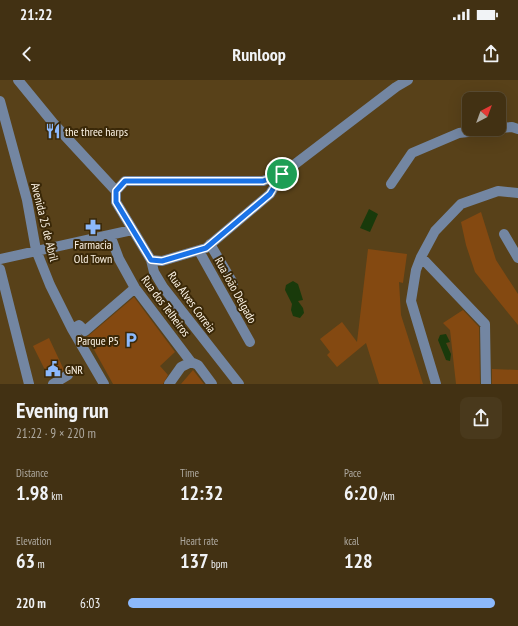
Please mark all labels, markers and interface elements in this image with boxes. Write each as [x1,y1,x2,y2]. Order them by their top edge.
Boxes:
text: 21:22 [20,5,52,24]
icon: back [16,43,38,65]
text: Runloop [232,43,286,66]
icon: share [480,43,502,65]
north arrow [462,92,506,136]
map controls [462,92,506,136]
restaurant icon: the three harps [44,122,62,140]
place label: the three harps [65,124,128,139]
pin [265,157,299,191]
icon: arrive [271,163,293,185]
street label: Avenida 25 de Abril [28,181,62,263]
pharmacy icon: Farmacia Old Town [84,218,102,236]
place label: Farmacia Old Town [74,237,112,266]
street label: Rua João Delgado [212,254,260,326]
street label: Rua Alves Correia [165,268,219,336]
street label: Rua dos Telheiros [138,273,194,339]
parking icon: Parque P5 [122,331,140,349]
place label: Parque P5 [77,333,119,348]
public building icon: GNR [44,360,62,378]
place label: GNR [65,362,83,377]
text: Evening run [16,396,109,424]
button: share [460,397,502,439]
text: 21:22 · 9 × 220 m [16,425,96,442]
text: Distance [16,466,48,480]
text: Time [180,466,199,480]
text: Pace [344,466,361,480]
text: 1.98 [16,480,49,506]
text: 12:32 [180,480,223,506]
text: 6:20 [344,480,378,506]
text: km [49,489,63,503]
text: /km [378,489,395,503]
text: Elevation [16,534,51,548]
text: Heart rate [180,534,218,548]
text: kcal [344,534,359,548]
text: 63 [16,548,35,574]
text: 137 [180,548,209,574]
text: 128 [344,548,373,574]
text: m [35,557,45,571]
text: bpm [209,557,228,571]
text: 220 m [16,595,46,612]
text: 6:03 [80,595,100,612]

